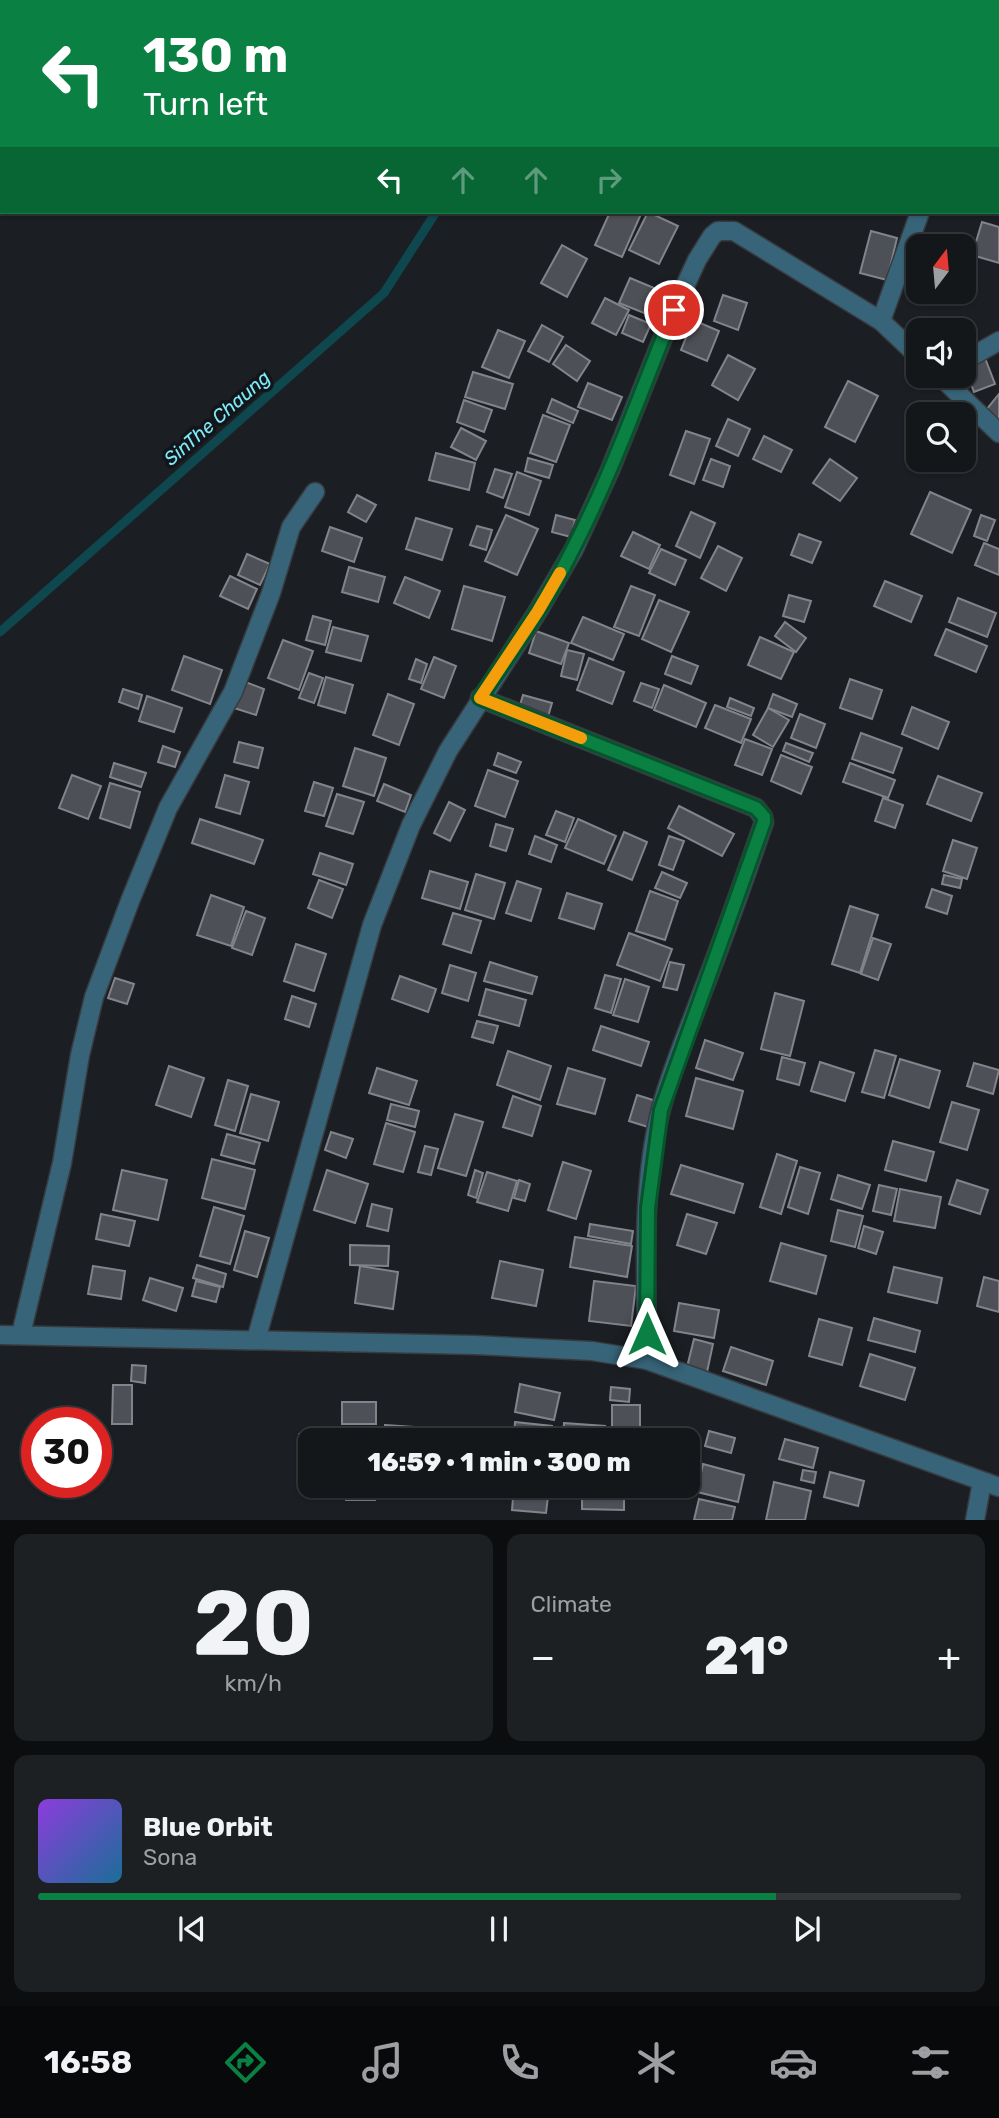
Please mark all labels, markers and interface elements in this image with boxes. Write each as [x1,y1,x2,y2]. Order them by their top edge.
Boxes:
text: 130 m [143,26,288,84]
icon: left [28,28,119,119]
text: Turn left [143,85,268,123]
icon: left [371,161,409,199]
icon: ahead [444,161,482,199]
icon: ahead [517,161,555,199]
icon: right [590,161,628,199]
north arrow [906,234,976,304]
map controls [906,234,976,472]
pin [644,280,704,340]
icon: arrive [655,291,693,329]
button: sound [906,318,976,388]
water label: SinThe Chaung [159,366,275,470]
button: search [906,402,976,472]
position arrow [610,1297,684,1371]
speed limit sign: 30 [21,1407,112,1498]
text: 16:59 · 1 min · 300 m [367,1447,631,1478]
text: 20 [193,1569,314,1677]
text: Climate [531,1590,612,1618]
text: 21° [704,1625,788,1687]
text: − [531,1634,555,1680]
text: + [937,1634,961,1680]
text: km/h [225,1669,282,1697]
text: Blue Orbit [143,1812,273,1843]
text: Sona [143,1843,197,1871]
icon: previous [173,1910,211,1948]
icon: pause [480,1910,518,1948]
icon: next [788,1910,826,1948]
icon: directions [221,2038,270,2087]
icon: music [358,2038,407,2087]
icon: phone [495,2038,544,2087]
icon: climate [632,2038,681,2087]
icon: car [769,2038,818,2087]
icon: filters [906,2038,955,2087]
text: 16:58 [44,2043,132,2081]

